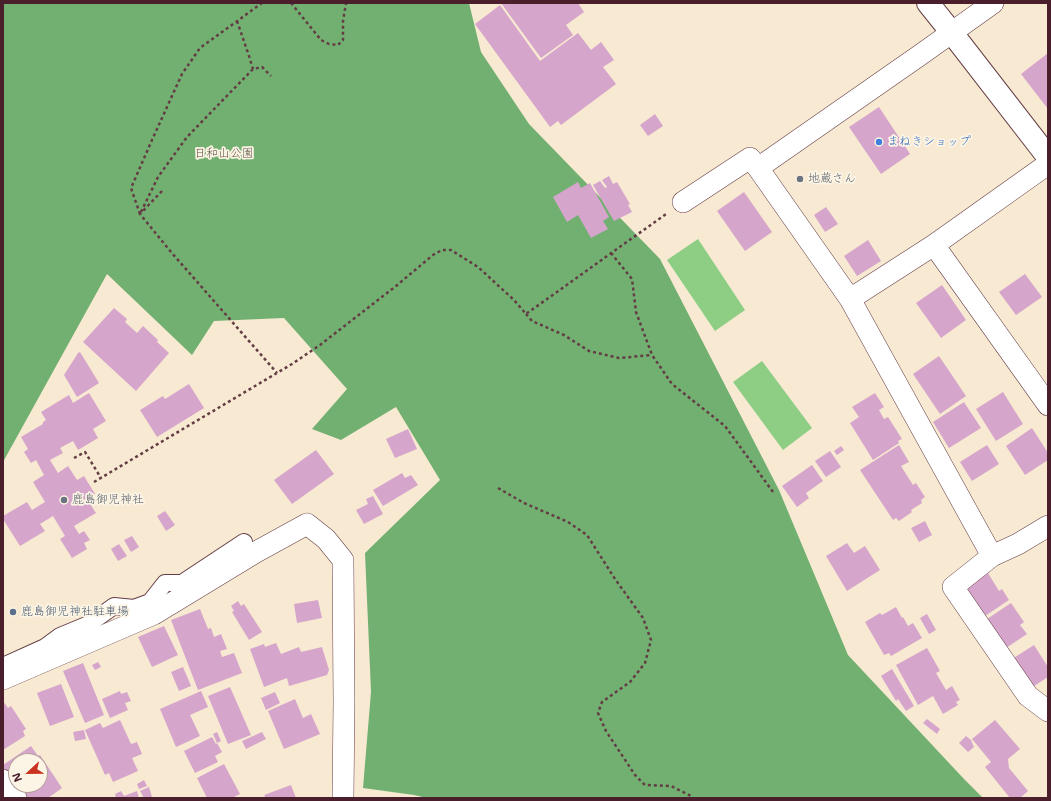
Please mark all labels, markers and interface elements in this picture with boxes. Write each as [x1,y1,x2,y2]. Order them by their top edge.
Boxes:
place label: まねきショップ [887,135,971,149]
marker: まねきショップ [874,137,884,147]
park label: 日和山公園 [194,147,254,161]
place label: 地蔵さん [808,172,856,186]
marker: 地蔵さん [795,174,805,184]
place label: 鹿島御児神社 [72,493,144,507]
marker: 鹿島御児神社 [59,495,69,505]
place label: 鹿島御児神社駐車場 [21,605,129,619]
marker: 鹿島御児神社駐車場 [8,607,18,617]
north arrow [8,753,48,793]
text: N [9,770,26,784]

